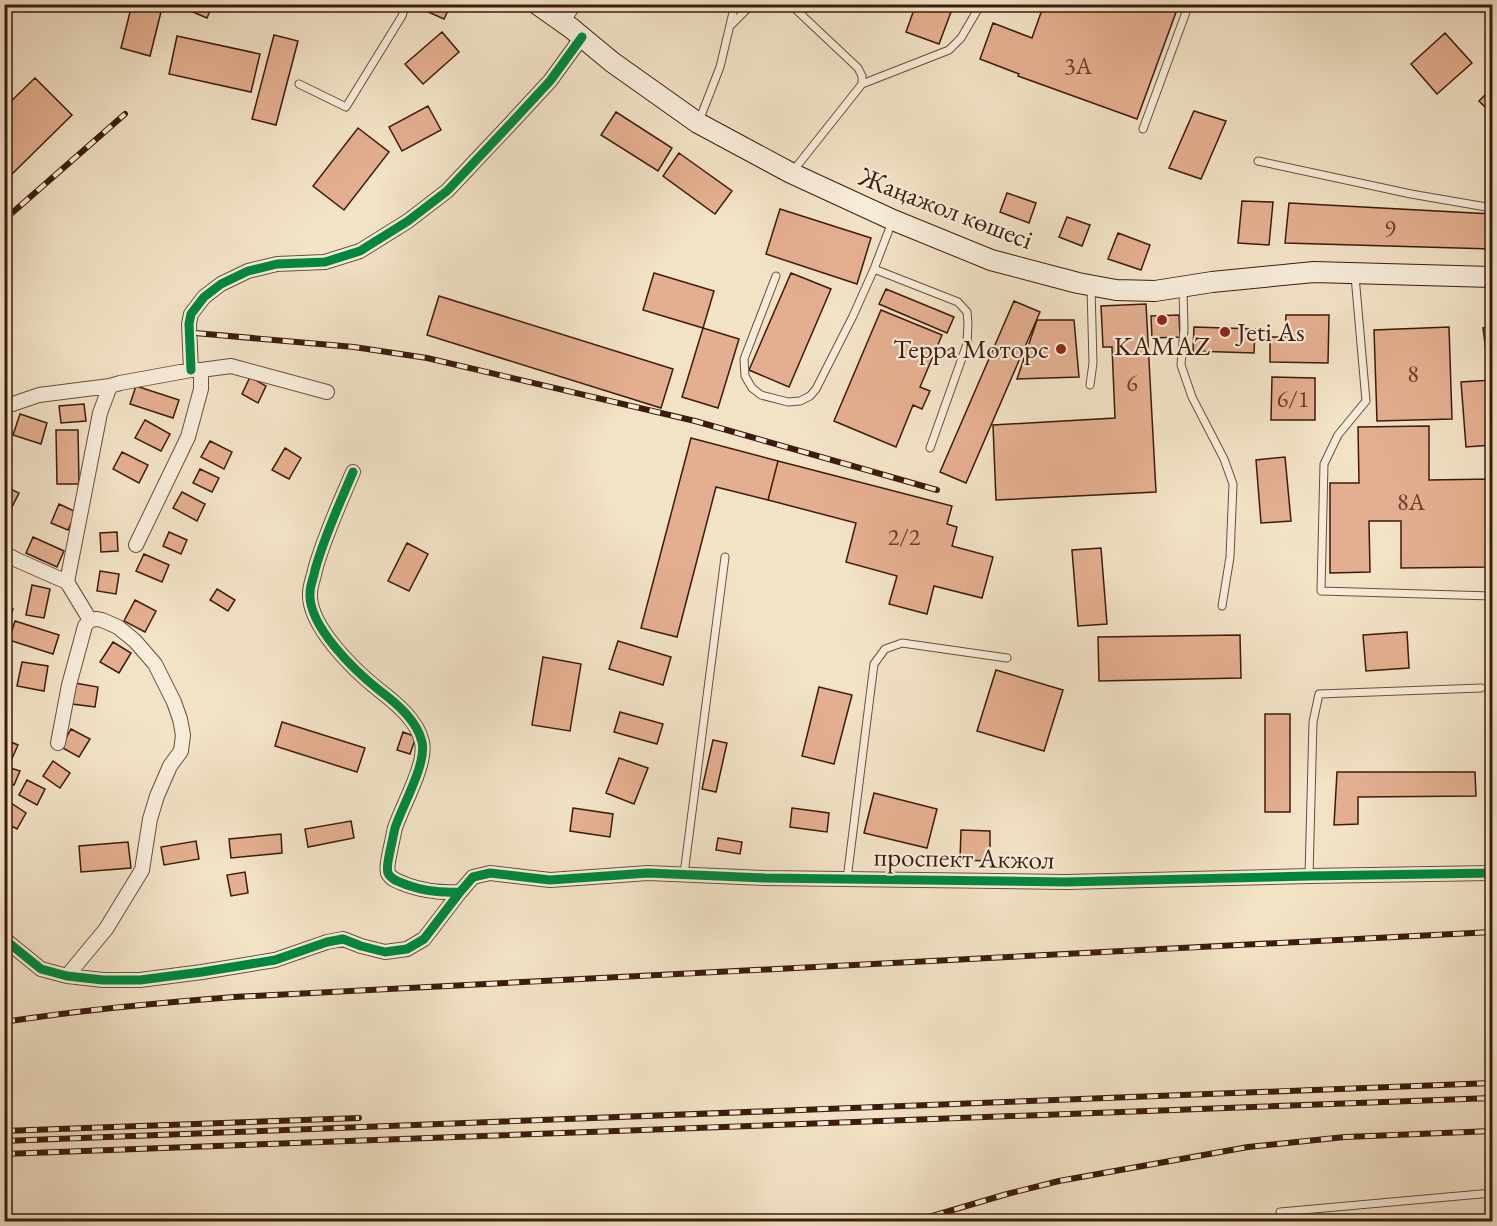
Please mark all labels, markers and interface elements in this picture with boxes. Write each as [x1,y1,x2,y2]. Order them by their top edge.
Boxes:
house number: 3А [1064,50,1092,81]
street label: Жаңажол көшесі [853,158,1038,257]
house number: 9 [1384,213,1396,244]
marker: KAMAZ [1155,313,1169,327]
place label: Jeti As [1235,314,1305,349]
marker: Jeti As [1218,325,1232,339]
place label: KAMAZ [1114,328,1210,363]
place label: Терра Моторс [893,331,1049,366]
marker: Терра Моторс [1054,342,1068,356]
house number: 8 [1407,358,1419,389]
house number: 6 [1126,367,1138,398]
house number: 6/1 [1277,383,1309,414]
house number: 8А [1397,486,1425,517]
house number: 2/2 [888,521,921,552]
street label: проспект Акжол [873,838,1055,877]

